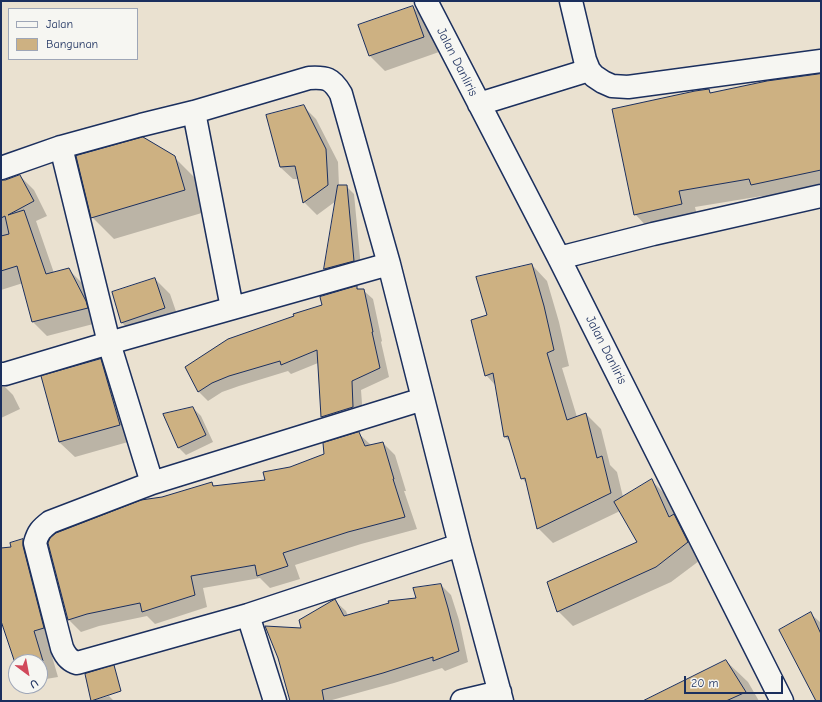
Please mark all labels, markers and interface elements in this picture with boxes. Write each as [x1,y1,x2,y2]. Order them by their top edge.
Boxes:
legend [8,8,138,60]
text: Jalan [46,17,73,31]
street label: Jalan Danliris [433,25,481,99]
text: Bangunan [46,37,98,51]
street label: Jalan Danliris [582,313,630,387]
north arrow [8,654,48,694]
scale bar [686,668,785,694]
text: U [28,676,41,691]
text: 20 m [691,676,719,690]

